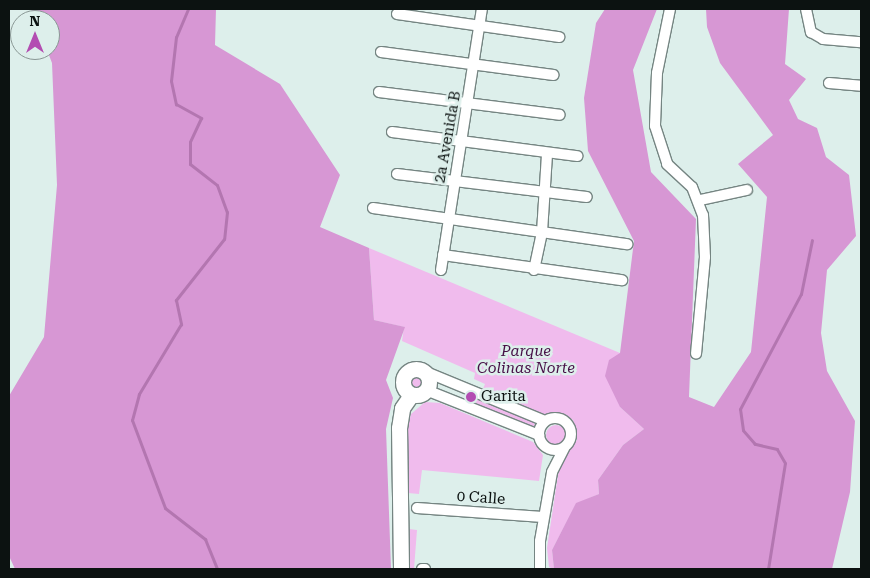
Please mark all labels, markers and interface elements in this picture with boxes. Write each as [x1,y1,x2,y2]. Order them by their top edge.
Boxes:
north arrow [10,10,60,60]
text: N [30,13,40,29]
street label: 2a Avenida B [431,90,465,184]
park label: Parque Colinas Norte [477,342,575,377]
place label: Garita [481,388,526,406]
marker: Garita [465,391,477,403]
street label: 0 Calle [456,487,506,509]

